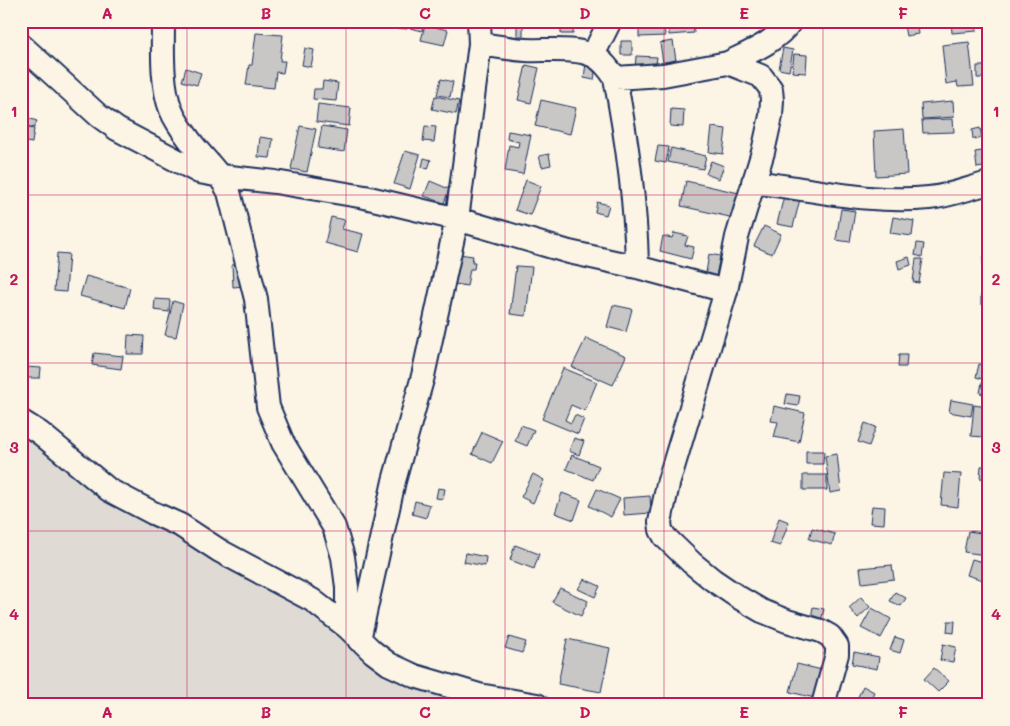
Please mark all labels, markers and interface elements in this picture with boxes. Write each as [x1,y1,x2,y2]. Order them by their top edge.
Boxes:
text: A [101,2,113,23]
text: B [261,2,271,23]
text: C [419,2,431,23]
text: D [579,2,591,23]
text: E [739,2,749,23]
text: F [898,2,908,23]
text: 1 [10,100,18,121]
text: 1 [992,100,1000,121]
text: 2 [10,268,19,289]
text: 2 [992,268,1001,289]
text: 3 [9,436,19,457]
text: 3 [991,436,1001,457]
text: 4 [9,603,19,624]
text: 4 [991,603,1001,624]
text: A [101,701,113,722]
text: B [261,701,271,722]
text: C [419,701,431,722]
text: D [579,701,591,722]
text: E [739,701,749,722]
text: F [898,701,908,722]

